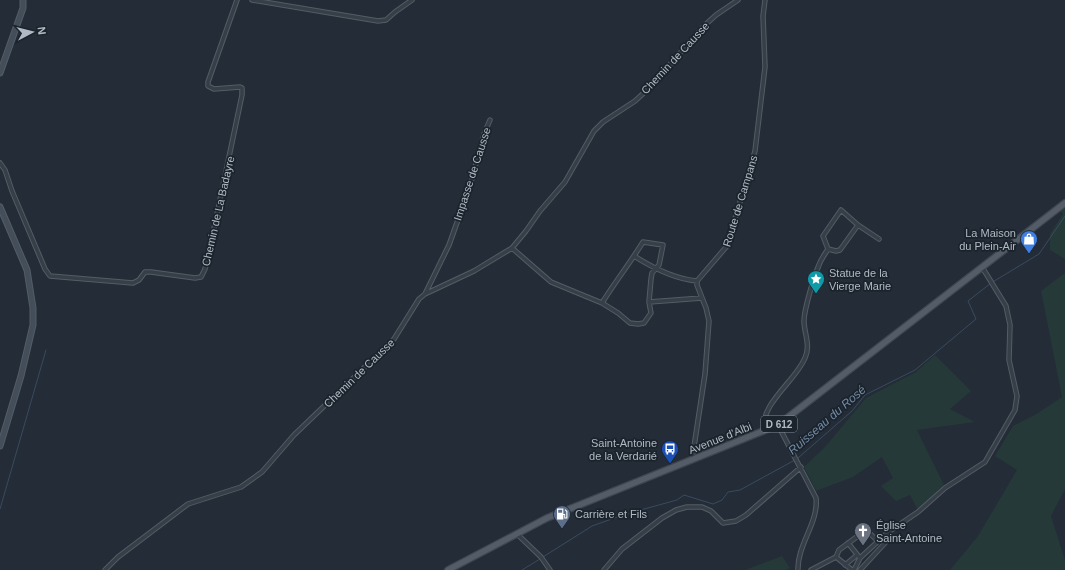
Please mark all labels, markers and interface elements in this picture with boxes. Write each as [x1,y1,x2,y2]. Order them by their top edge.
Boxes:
north arrow [12,12,52,52]
street label: Chemin de Causse [639,20,711,96]
text: N [35,26,48,36]
street label: Impasse de Causse [451,126,493,222]
street label: Route de Campans [720,153,760,248]
street label: Chemin de La Badayre [199,155,237,267]
place label: La Maison du Plein-Air [959,227,1016,252]
shop icon: La Maison du Plein-Air [1019,229,1039,254]
place label: Statue de la Vierge Marie [829,267,891,292]
place icon: Statue de la Vierge Marie [806,269,826,294]
street label: Chemin de Causse [321,336,397,410]
water label: Ruisseau du Rosé [785,382,869,457]
road number: D 612 [761,416,797,432]
street label: Avenue d'Albi [687,420,753,456]
place label: Saint-Antoine de la Verdarié [589,437,657,462]
bus stop icon: Saint-Antoine de la Verdarié [660,439,680,464]
fuel station icon: Carrière et Fils [552,504,572,529]
place label: Carrière et Fils [575,508,648,520]
place label: Église Saint-Antoine [876,519,942,544]
church icon: Église Saint-Antoine [853,521,873,546]

